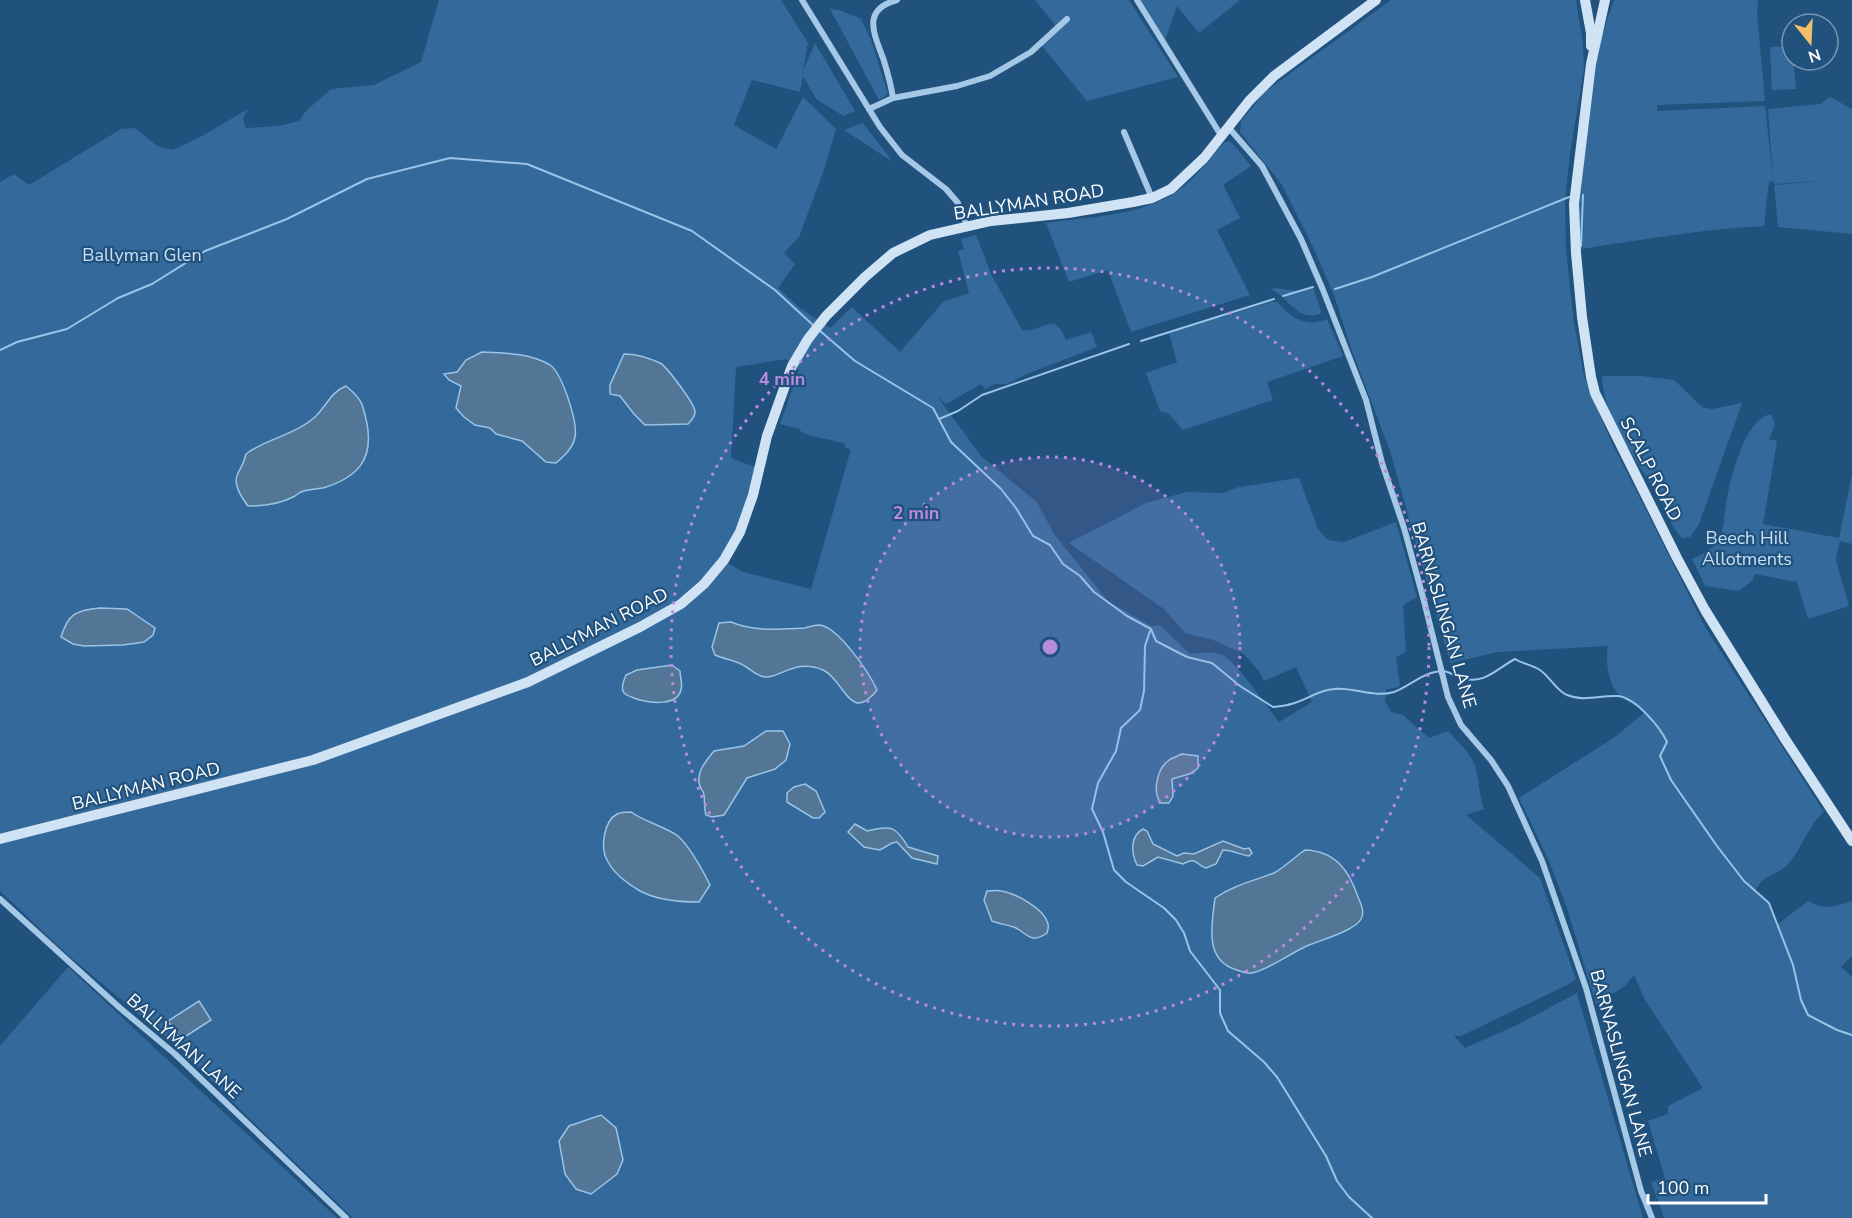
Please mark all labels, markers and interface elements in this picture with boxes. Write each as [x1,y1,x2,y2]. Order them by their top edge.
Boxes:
north arrow [1780,12,1840,72]
text: N [1805,43,1823,68]
street label: BALLYMAN ROAD [952,178,1106,226]
park label: Ballyman Glen [82,243,202,267]
text: 4 min [759,367,805,391]
street label: SCALP ROAD [1614,413,1688,525]
text: 2 min [893,501,939,525]
street label: BARNASLINGAN LANE [1406,519,1482,711]
park label: Beech Hill Allotments [1702,526,1792,571]
street label: BALLYMAN ROAD [526,582,672,672]
centre of rings [1040,637,1060,657]
street label: BALLYMAN ROAD [69,756,223,816]
street label: BARNASLINGAN LANE [1584,967,1658,1159]
street label: BALLYMAN LANE [122,988,246,1104]
scale bar [1648,1167,1766,1205]
text: 100 m [1657,1176,1709,1200]

